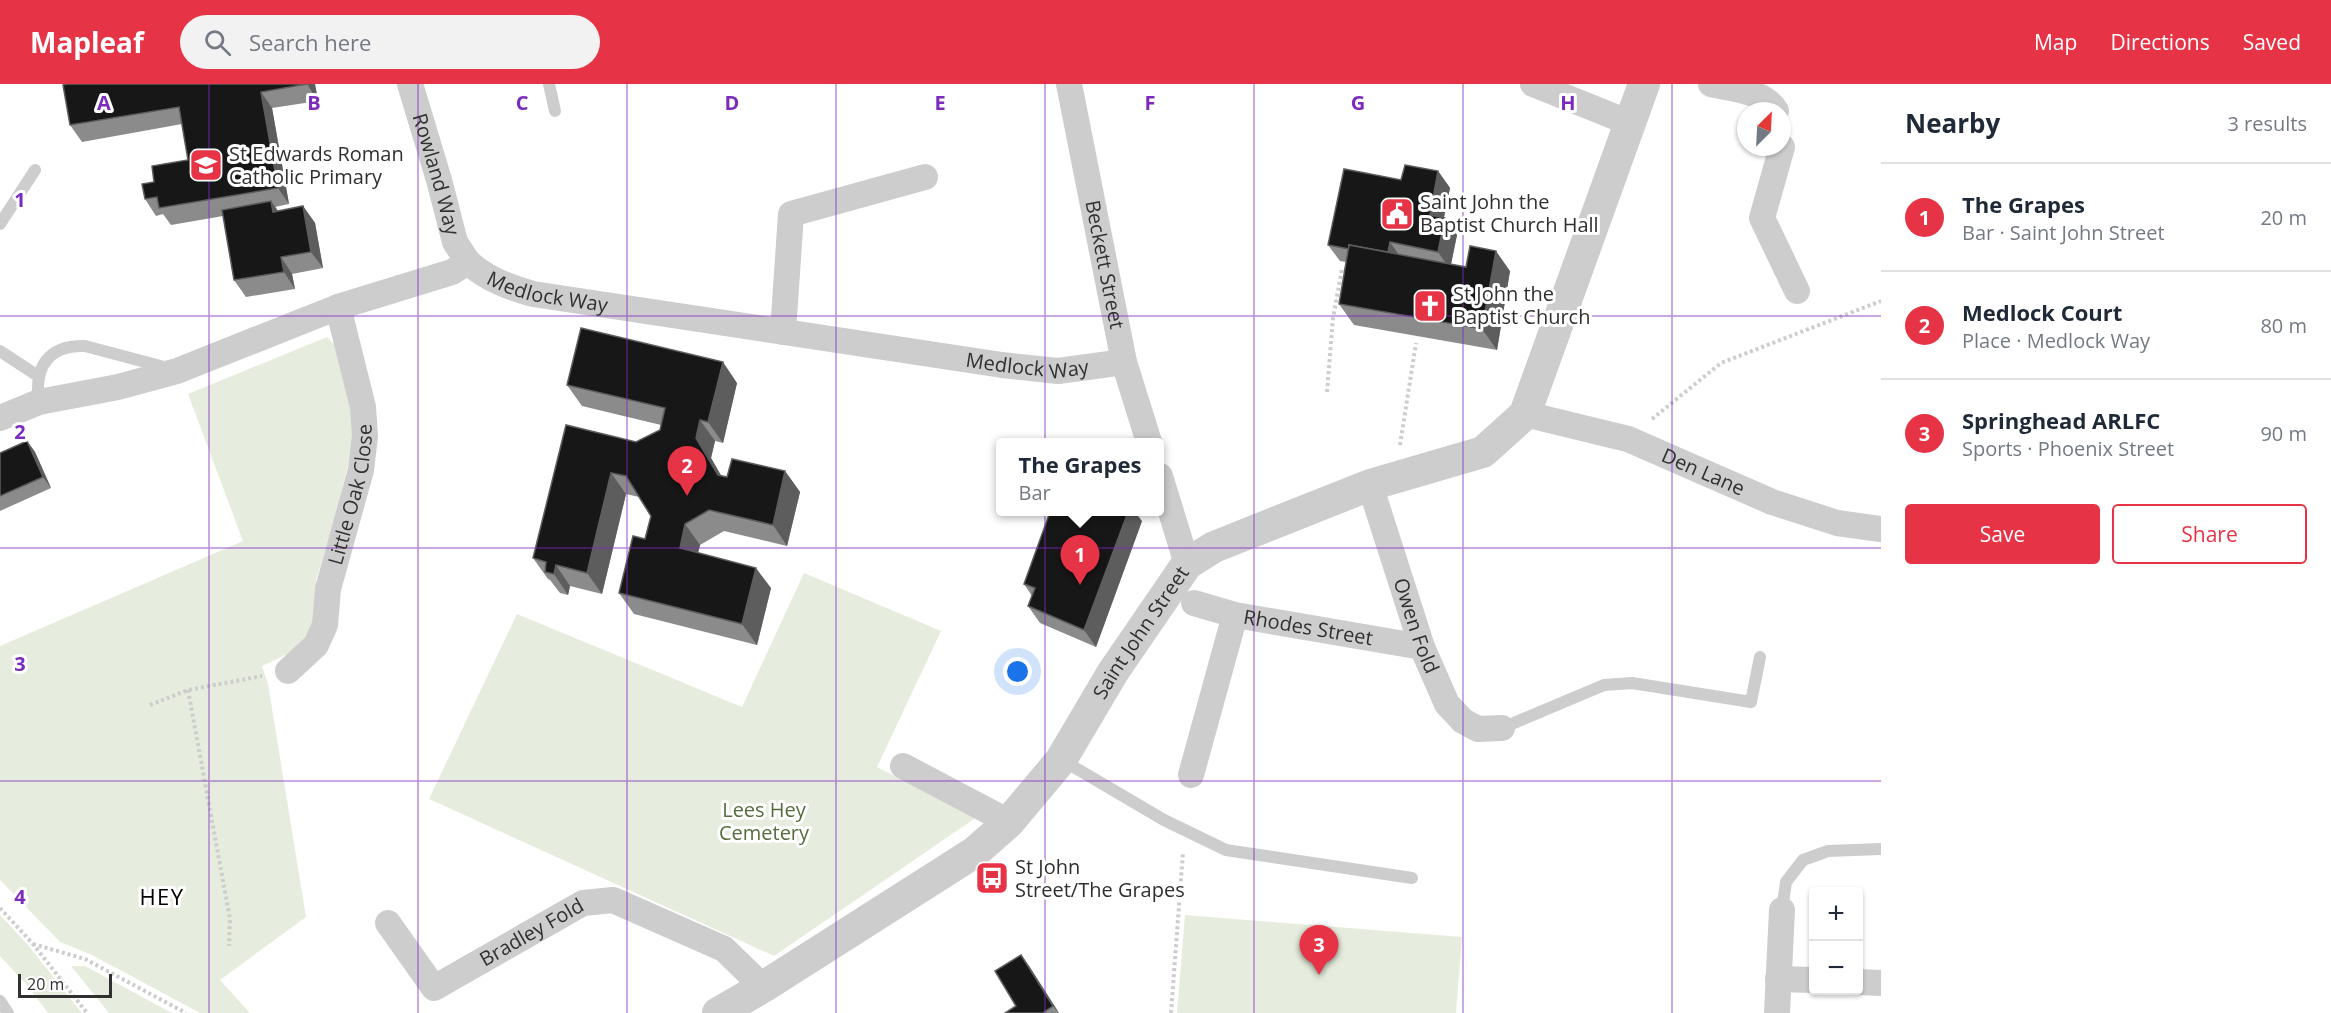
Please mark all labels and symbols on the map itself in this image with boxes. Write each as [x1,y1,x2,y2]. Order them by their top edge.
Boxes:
text: A [97,89,111,116]
text: B [307,89,321,116]
text: C [516,89,529,116]
text: D [725,89,739,116]
text: E [934,89,946,116]
text: F [1145,89,1155,116]
text: G [1351,89,1365,116]
text: H [1560,89,1576,116]
north arrow [1737,102,1791,156]
street label: Rowland Way [407,110,467,239]
place label: St Edwards Roman Catholic Primary [229,140,404,190]
school or university icon: St Edwards Roman Catholic Primary [188,147,224,183]
text: 1 [14,186,26,213]
place label: Saint John the Baptist Church Hall [1420,188,1599,238]
public building icon: Saint John the Baptist Church Hall [1379,196,1415,232]
street label: Beckett Street [1079,198,1131,331]
street label: Medlock Way [483,264,611,318]
place label: St John the Baptist Church [1453,280,1590,330]
church icon: St John the Baptist Church [1412,288,1448,324]
street label: Medlock Way [964,346,1091,385]
text: 2 [14,418,26,445]
street label: Little Oak Close [321,423,378,568]
street label: Den Lane [1657,441,1749,501]
pin: 2 [668,446,706,496]
pin: 1 [1060,536,1100,585]
street label: Saint John Street [1086,560,1195,704]
street label: Owen Fold [1388,574,1446,677]
street label: Rhodes Street [1242,603,1375,651]
text: 3 [14,650,26,677]
your location [1003,657,1032,686]
park label: Lees Hey Cemetery [719,796,810,846]
place label: St John Street/The Grapes [1015,853,1185,903]
bus stop icon: St John Street/The Grapes [974,860,1010,896]
district label: HEY [139,881,185,911]
text: 4 [14,883,26,910]
street label: Bradley Fold [474,891,588,972]
pin: 3 [1300,926,1338,975]
scale bar [18,971,112,998]

